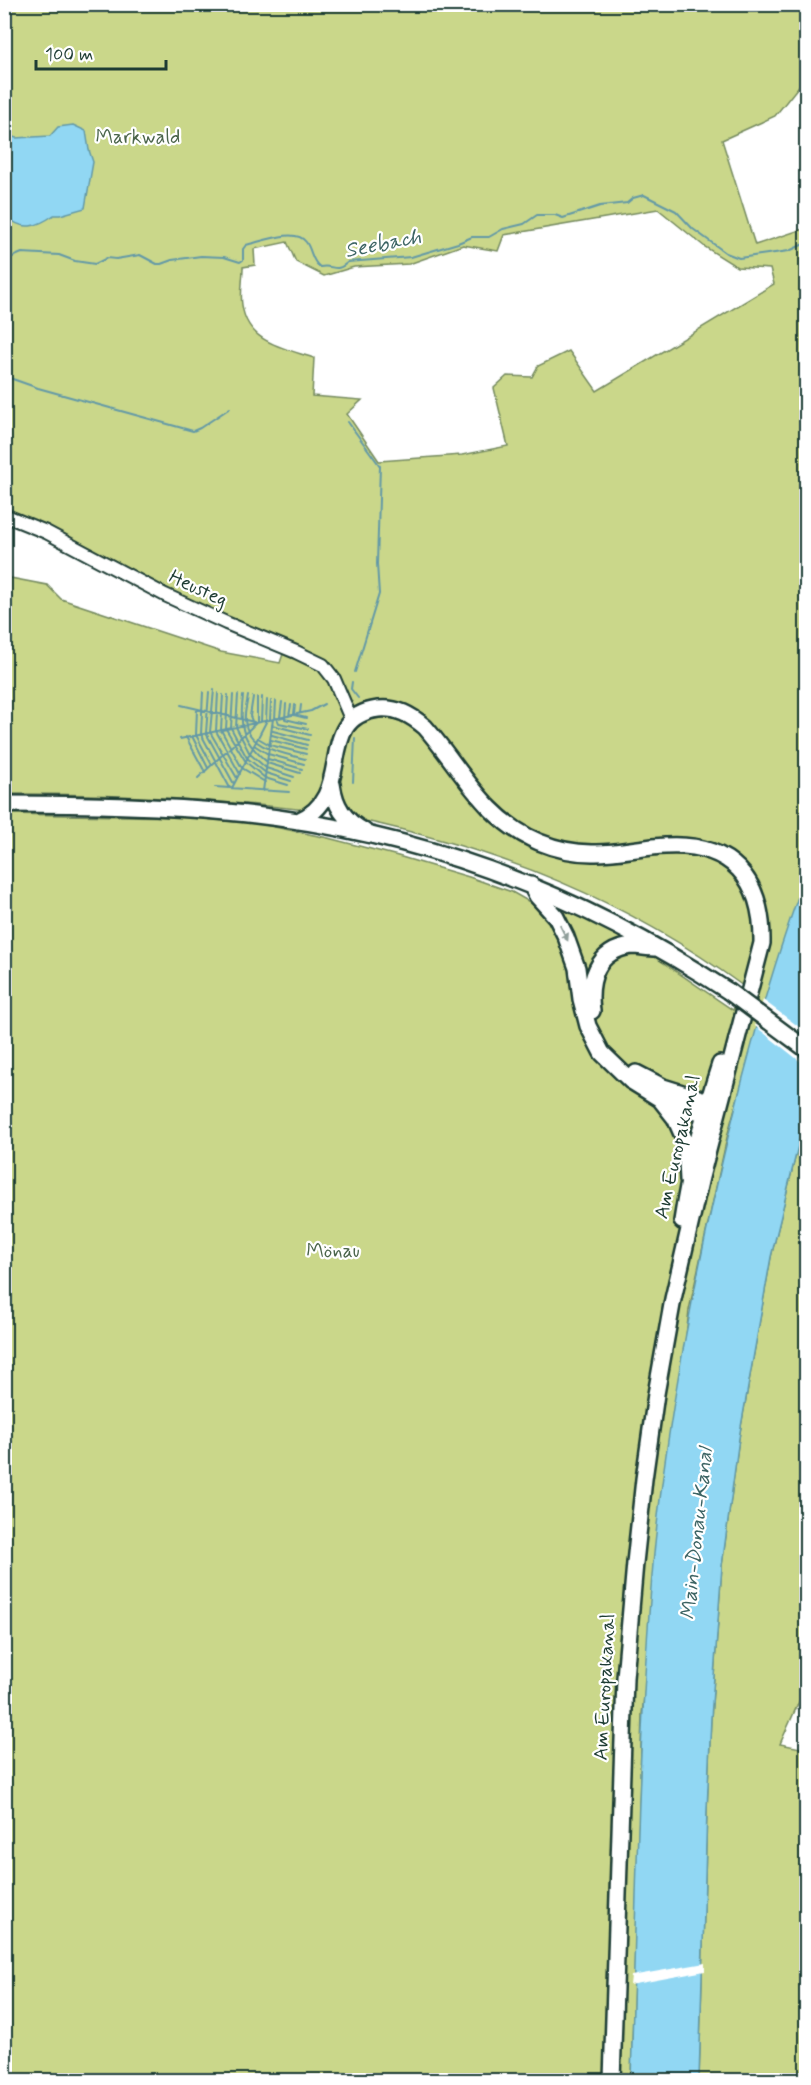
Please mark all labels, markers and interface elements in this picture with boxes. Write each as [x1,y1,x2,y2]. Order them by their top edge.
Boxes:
scale bar [36,33,166,71]
text: 100 m [45,43,93,67]
park label: Markwald [96,124,180,151]
water label: Seebach [343,223,424,265]
street label: Heusteg [164,564,232,614]
one-way arrow [559,924,569,941]
street label: Am Europakanal [648,1072,708,1222]
park label: Mönau [306,1238,360,1265]
water label: Main-Donau-Kanal [674,1444,720,1621]
street label: Am Europakanal [588,1613,622,1761]

